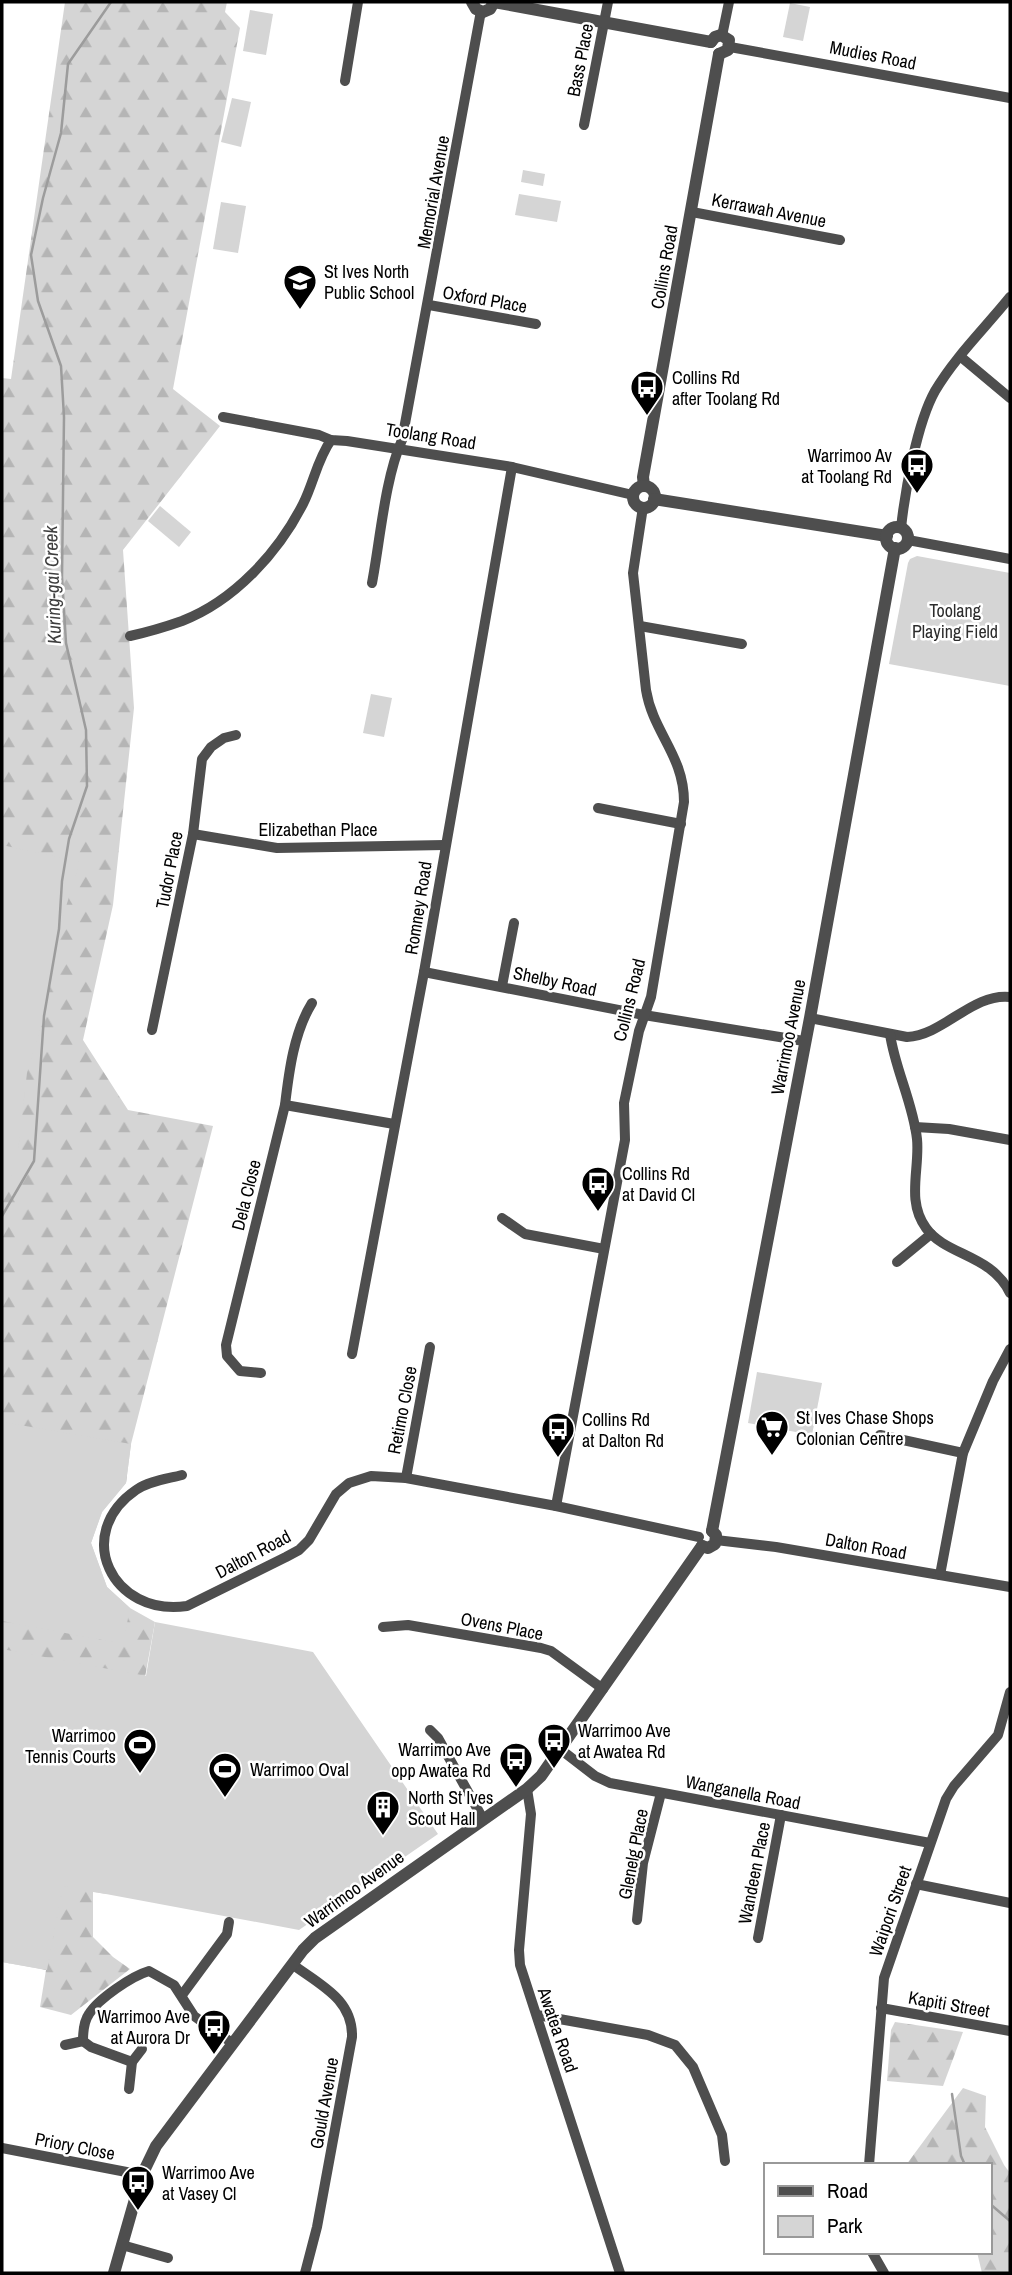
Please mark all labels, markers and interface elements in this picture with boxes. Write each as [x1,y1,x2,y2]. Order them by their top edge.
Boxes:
street label: Bass Place [561,21,599,99]
street label: Mudies Road [828,34,918,76]
street label: Memorial Avenue [411,133,455,251]
street label: Kerrawah Avenue [710,187,828,233]
street label: Collins Road [644,223,684,311]
place label: St Ives North Public School [324,259,414,305]
school or university icon: St Ives North Public School [281,262,319,311]
street label: Oxford Place [441,279,529,319]
place label: Collins Rd after Toolang Rd [672,365,780,411]
bus stop icon: Collins Rd after Toolang Rd [628,368,666,417]
street label: Toolang Road [384,417,478,455]
place label: Warrimoo Av at Toolang Rd [801,443,893,489]
bus stop icon: Warrimoo Av at Toolang Rd [898,446,936,495]
water label: Kuring-gai Creek [37,524,67,645]
park label: Toolang Playing Field [912,598,998,644]
street label: Elizabethan Place [259,817,377,842]
street label: Tudor Place [149,829,189,911]
street label: Romney Road [398,859,438,957]
street label: Collins Road [607,956,651,1044]
street label: Shelby Road [511,960,599,1002]
street label: Warrimoo Avenue [765,977,811,1097]
street label: Dela Close [225,1157,267,1233]
place label: Collins Rd at David Cl [622,1161,695,1207]
bus stop icon: Collins Rd at David Cl [579,1164,617,1213]
street label: Retimo Close [381,1364,423,1456]
place label: St Ives Chase Shops Colonian Centre [796,1405,934,1451]
place label: Collins Rd at Dalton Rd [582,1407,664,1453]
supermarket icon: St Ives Chase Shops Colonian Centre [753,1408,791,1457]
bus stop icon: Collins Rd at Dalton Rd [539,1410,577,1459]
street label: Dalton Road [211,1524,295,1584]
street label: Dalton Road [823,1527,909,1565]
street label: Ovens Place [459,1606,545,1646]
place label: Warrimoo Ave at Awatea Rd [578,1718,671,1764]
bus stop icon: Warrimoo Ave at Awatea Rd [535,1721,573,1770]
place label: Warrimoo Tennis Courts [25,1723,116,1769]
sports icon: Warrimoo Tennis Courts [121,1726,159,1775]
place label: Warrimoo Ave opp Awatea Rd [391,1737,491,1783]
bus stop icon: Warrimoo Ave opp Awatea Rd [497,1740,535,1789]
sports icon: Warrimoo Oval [206,1750,244,1799]
place label: Warrimoo Oval [250,1757,349,1782]
street label: Wanganella Road [683,1769,803,1815]
place label: North St Ives Scout Hall [408,1785,493,1831]
building icon: North St Ives Scout Hall [364,1788,402,1837]
street label: Glenelg Place [612,1807,654,1901]
street label: Wandeen Place [732,1820,776,1926]
street label: Warrimoo Avenue [299,1844,409,1934]
street label: Waipori Street [863,1862,917,1960]
street label: Awatea Road [531,1983,584,2076]
street label: Kapiti Street [906,1985,992,2023]
place label: Warrimoo Ave at Aurora Dr [97,2004,190,2050]
bus stop icon: Warrimoo Ave at Aurora Dr [195,2007,233,2056]
street label: Gould Avenue [304,2055,344,2151]
street label: Priory Close [33,2126,117,2166]
place label: Warrimoo Ave at Vasey Cl [162,2160,255,2206]
bus stop icon: Warrimoo Ave at Vasey Cl [119,2163,157,2212]
legend [764,2163,991,2254]
text: Road [827,2176,868,2205]
text: Park [827,2211,863,2240]

